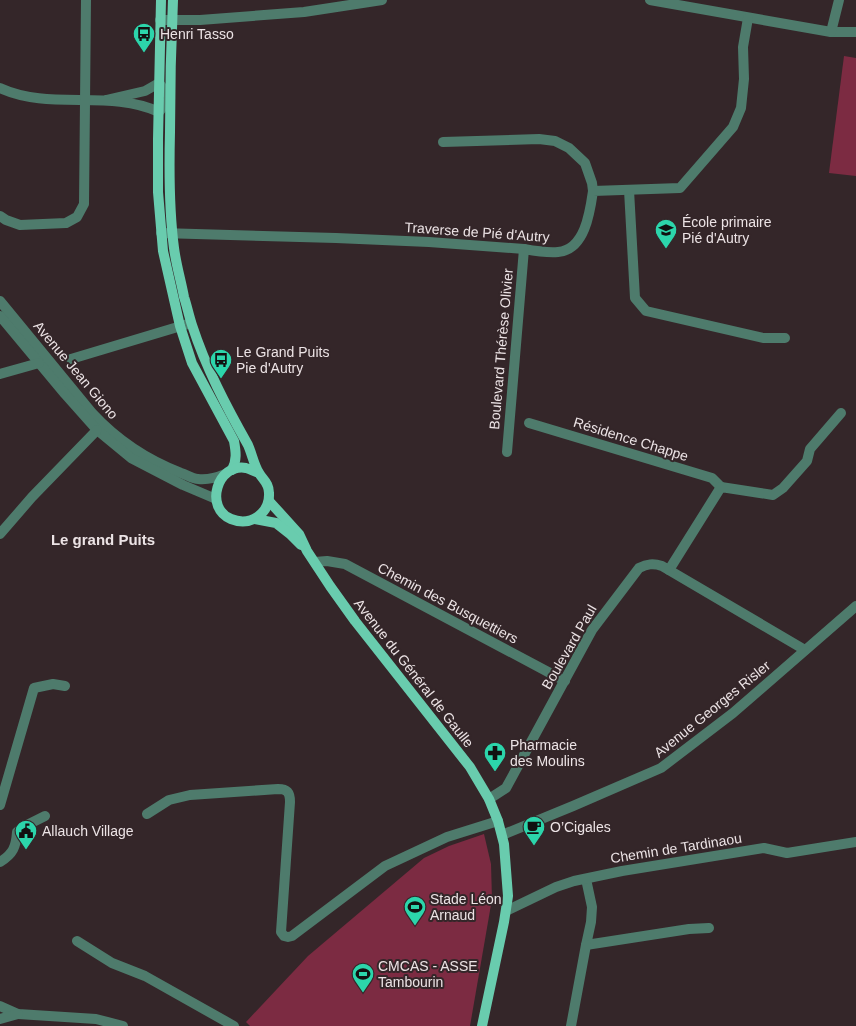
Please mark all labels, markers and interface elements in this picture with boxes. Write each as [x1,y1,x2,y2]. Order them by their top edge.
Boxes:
bus stop icon: Henri Tasso [131,21,157,54]
place label: Henri Tasso [160,26,234,42]
place label: École primaire Pié d'Autry [682,214,772,246]
school or university icon: École primaire Pié d'Autry [653,217,679,250]
street label: Traverse de Pié d'Autry [404,219,550,245]
street label: Boulevard Thérèse Olivier [486,267,516,430]
street label: Avenue Jean Giono [30,318,122,422]
place label: Le Grand Puits Pie d'Autry [236,344,329,376]
bus stop icon: Le Grand Puits Pie d'Autry [208,347,234,380]
street label: Résidence Chappe [572,414,690,464]
district label: Le grand Puits [51,531,155,548]
street label: Chemin des Busquettiers [375,559,521,647]
street label: Avenue du Général de Gaulle [351,595,477,751]
street label: Boulevard Paul [538,602,600,692]
street label: Avenue Georges Risler [651,657,773,761]
place label: Pharmacie des Moulins [510,737,585,769]
pharmacy icon: Pharmacie des Moulins [482,740,508,773]
cafe icon: O’Cigales [521,814,547,847]
public building icon: Allauch Village [13,818,39,851]
place label: O’Cigales [550,819,611,835]
place label: Allauch Village [42,823,134,839]
street label: Chemin de Tardinaou [609,830,743,866]
place label: Stade Léon Arnaud [430,891,502,923]
sports icon: Stade Léon Arnaud [402,894,428,927]
place label: CMCAS - ASSE Tambourin [378,958,478,990]
sports icon: CMCAS - ASSE Tambourin [350,961,376,994]

